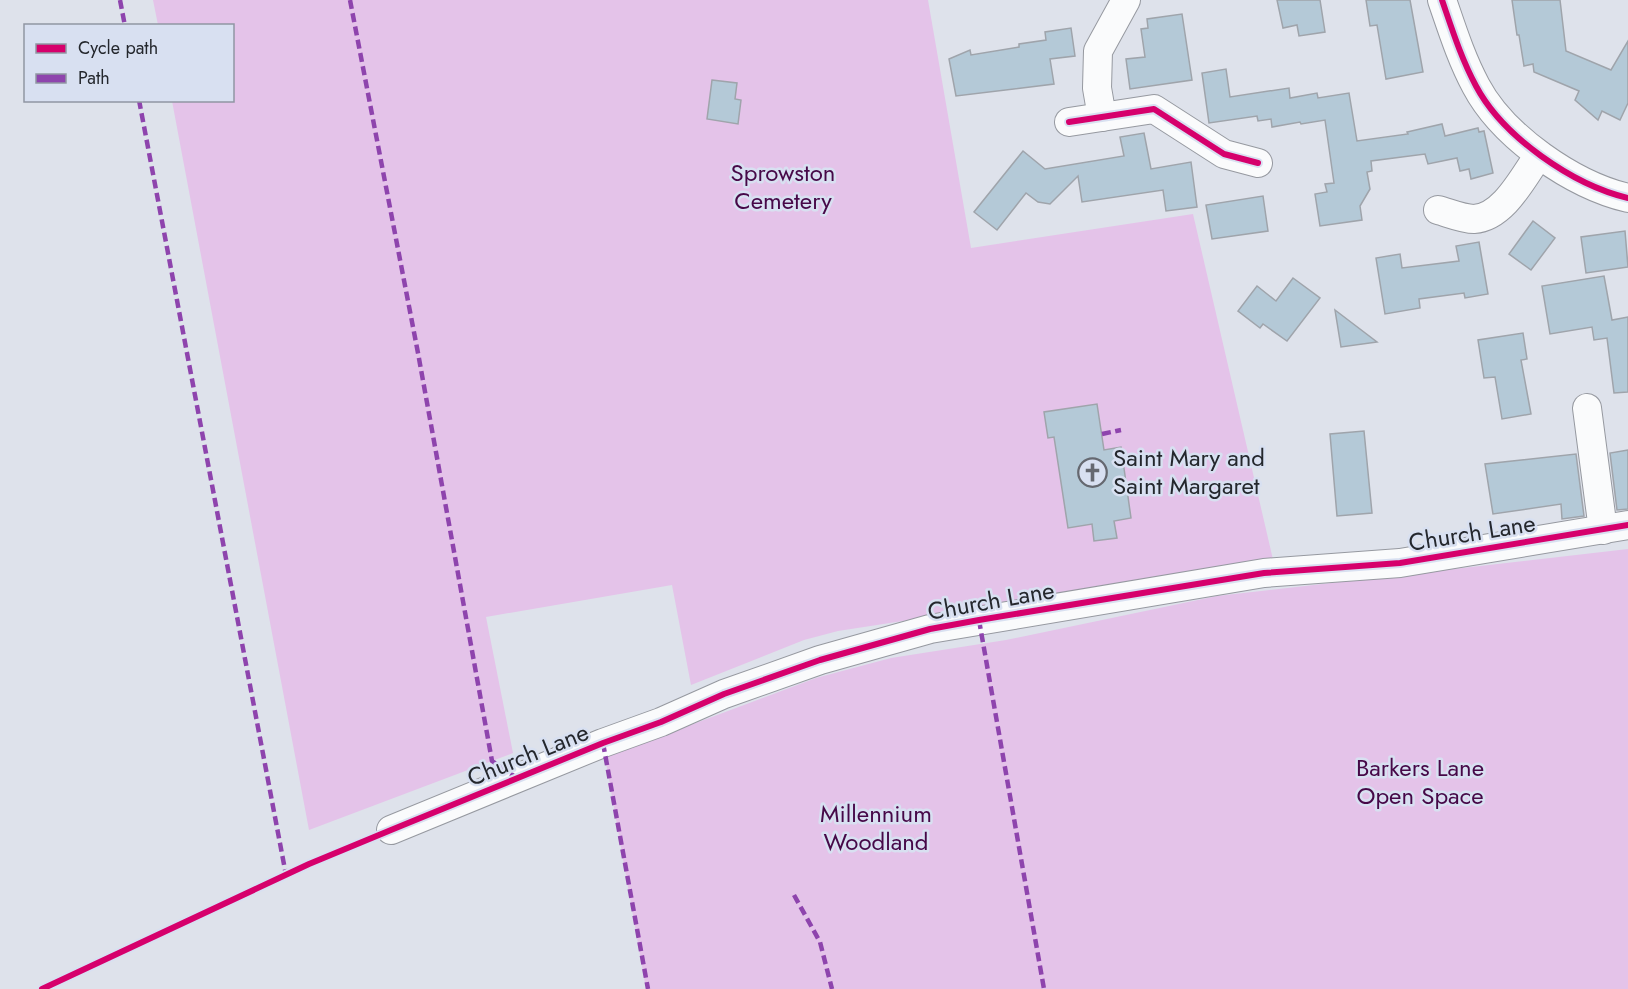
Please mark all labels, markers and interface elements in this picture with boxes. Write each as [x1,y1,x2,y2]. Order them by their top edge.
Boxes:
legend [24,24,234,102]
text: Cycle path [78,35,158,61]
text: Path [78,65,110,91]
park label: Sprowston Cemetery [731,155,835,218]
place label: Saint Mary and Saint Margaret [1113,440,1265,503]
church icon: Saint Mary and Saint Margaret [1076,456,1108,488]
street label: Church Lane [1406,505,1538,560]
street label: Church Lane [925,572,1057,629]
street label: Church Lane [462,714,594,795]
park label: Barkers Lane Open Space [1356,750,1484,813]
park label: Millennium Woodland [820,796,932,859]

